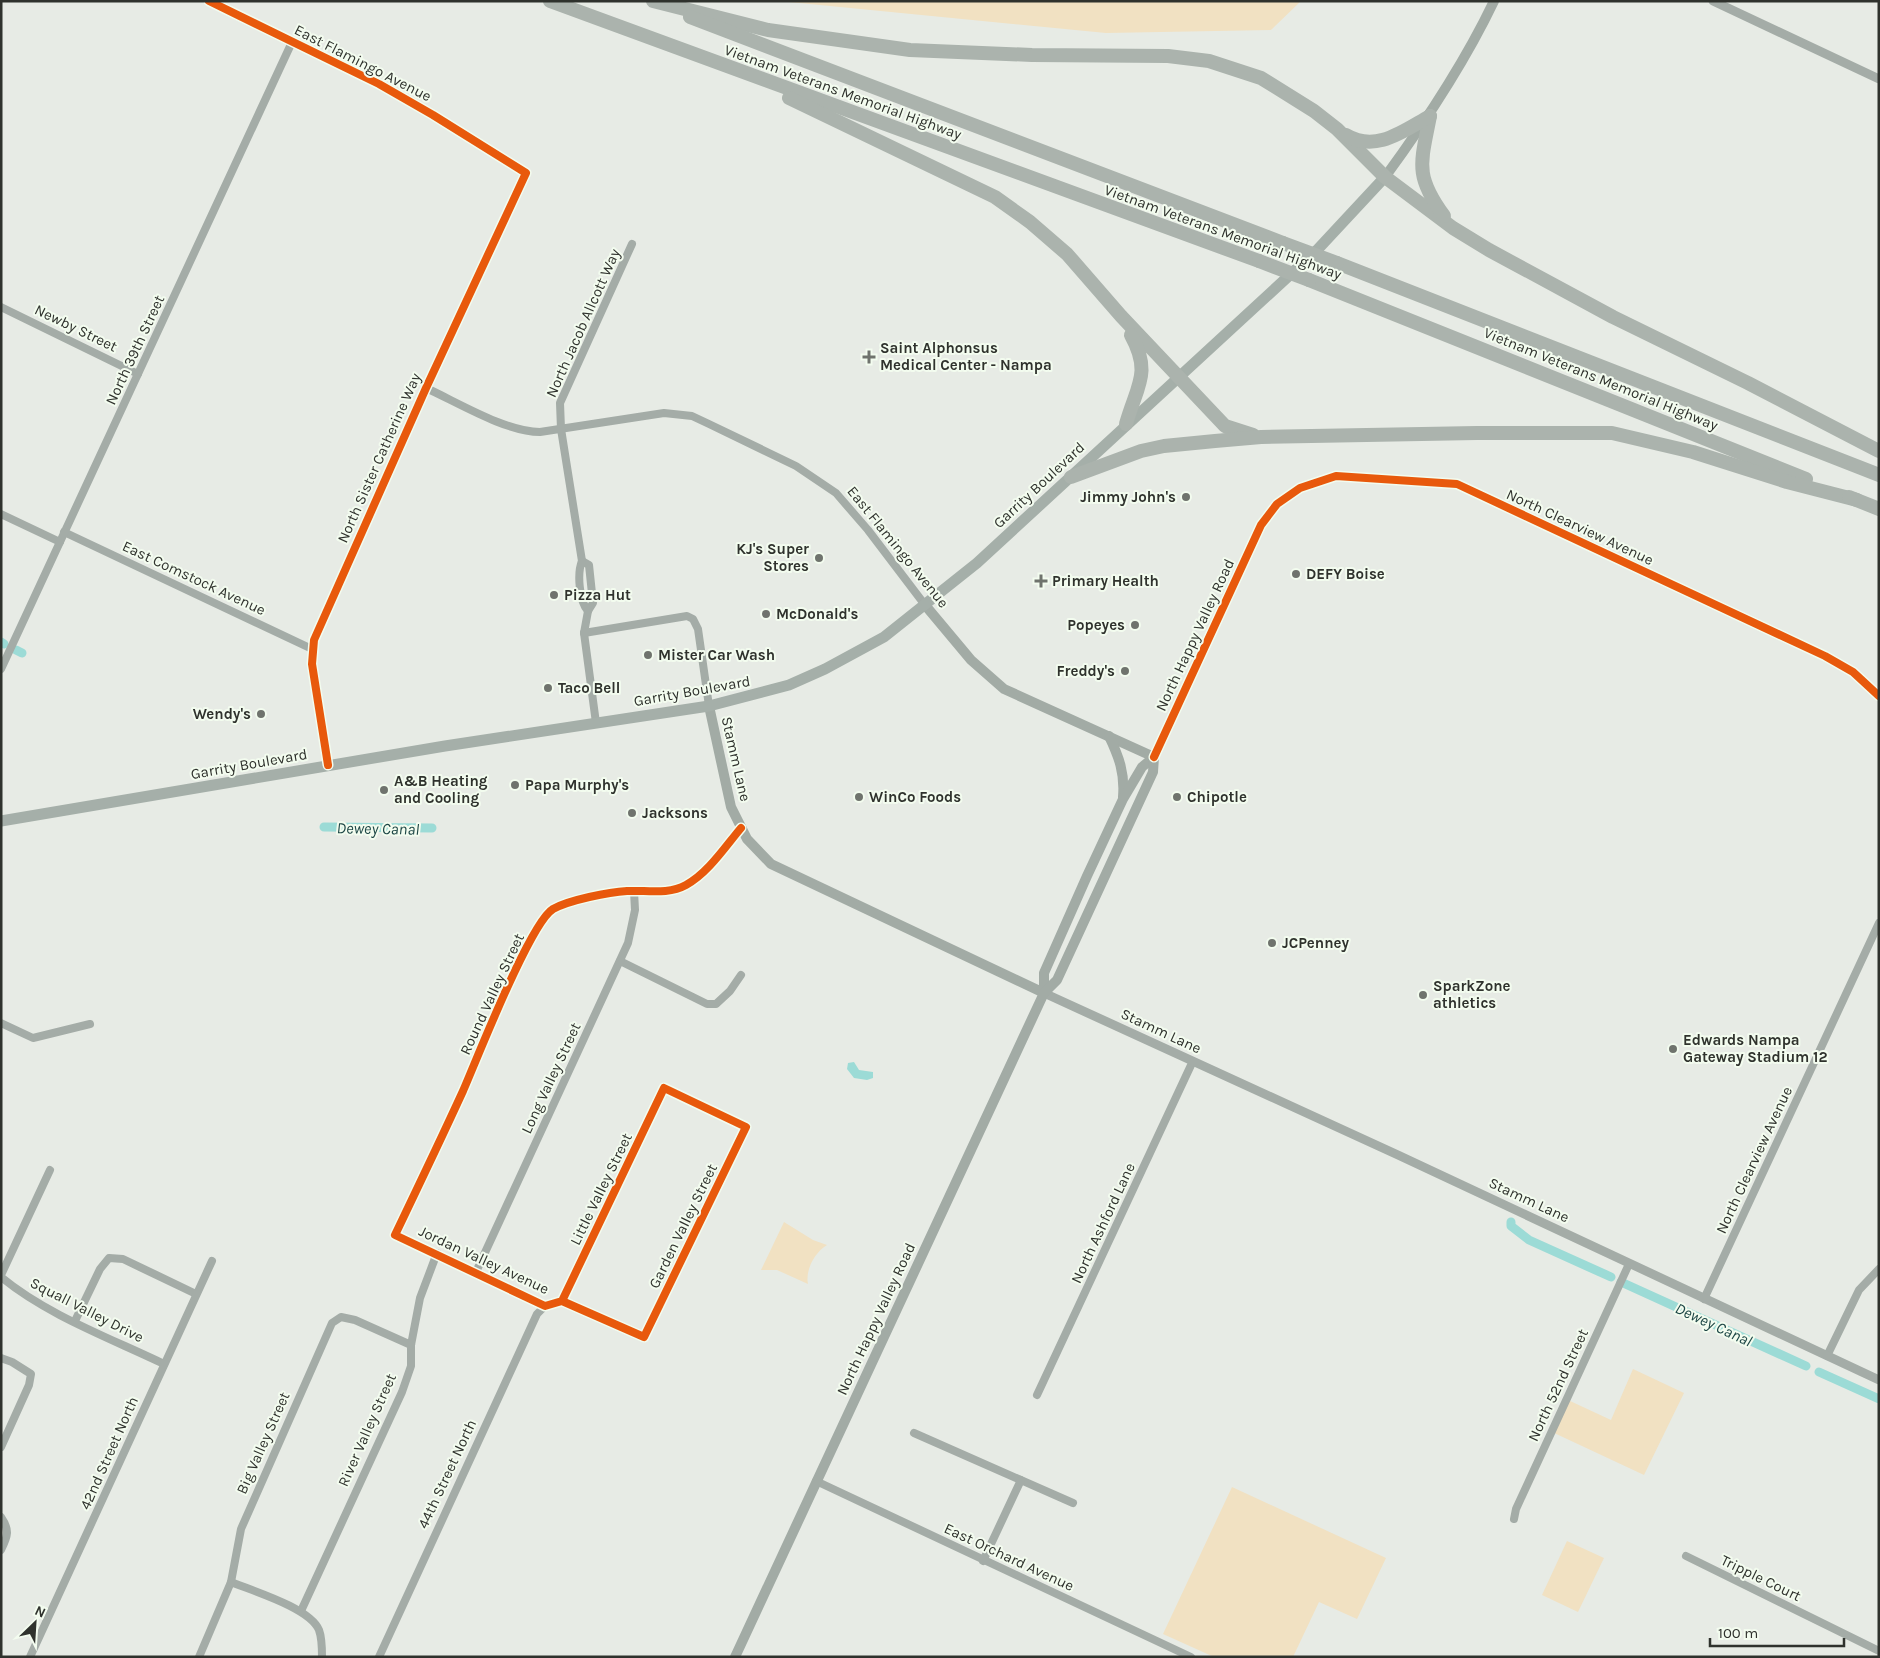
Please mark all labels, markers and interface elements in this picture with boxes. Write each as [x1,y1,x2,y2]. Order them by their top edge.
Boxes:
street label: East Flamingo Avenue [292,21,434,105]
street label: Vietnam Veterans Memorial Highway [722,41,964,143]
street label: Vietnam Veterans Memorial Highway [1102,181,1344,283]
street label: North Jacob Allcott Way [542,246,624,400]
street label: North 39th Street [102,292,168,408]
street label: Newby Street [32,300,120,356]
street label: Vietnam Veterans Memorial Highway [1481,324,1721,434]
place label: Saint Alphonsus Medical Center - Nampa [880,339,1052,374]
marker: Saint Alphonsus Medical Center - Nampa [862,350,876,364]
street label: North Sister Catherine Way [333,370,425,546]
street label: Garrity Boulevard [990,438,1088,532]
street label: East Flamingo Avenue [843,483,953,611]
street label: North Clearview Avenue [1504,485,1656,569]
place label: Jimmy John's [1080,488,1176,506]
marker: Jimmy John's [1180,491,1192,503]
street label: East Comstock Avenue [119,537,269,619]
place label: KJ's Super Stores [736,540,809,575]
marker: KJ's Super Stores [813,552,825,564]
street label: North Happy Valley Road [1152,556,1238,714]
place label: DEFY Boise [1306,565,1385,583]
marker: DEFY Boise [1290,568,1302,580]
place label: Primary Health [1052,572,1159,590]
marker: Primary Health [1034,574,1048,588]
place label: Pizza Hut [564,586,631,604]
marker: Pizza Hut [548,589,560,601]
place label: McDonald's [776,605,858,623]
marker: McDonald's [760,608,772,620]
place label: Popeyes [1067,616,1125,634]
marker: Popeyes [1129,619,1141,631]
place label: Mister Car Wash [658,646,775,664]
marker: Mister Car Wash [642,649,654,661]
place label: Freddy's [1056,662,1115,680]
marker: Freddy's [1119,665,1131,677]
street label: Garrity Boulevard [632,672,752,710]
place label: Taco Bell [558,679,620,697]
marker: Taco Bell [542,682,554,694]
place label: Wendy's [193,705,251,723]
marker: Wendy's [255,708,267,720]
street label: Stamm Lane [717,715,755,803]
street label: Garrity Boulevard [189,745,309,783]
place label: A&B Heating and Cooling [394,772,488,807]
place label: Papa Murphy's [525,776,629,794]
marker: Papa Murphy's [509,779,521,791]
marker: A&B Heating and Cooling [378,784,390,796]
place label: WinCo Foods [869,788,961,806]
place label: Chipotle [1187,788,1247,806]
marker: WinCo Foods [853,791,865,803]
marker: Chipotle [1171,791,1183,803]
place label: Jacksons [642,804,708,822]
marker: Jacksons [626,807,638,819]
water label: Dewey Canal [336,818,420,839]
street label: Round Valley Street [456,930,528,1058]
place label: JCPenney [1282,934,1349,952]
marker: JCPenney [1266,937,1278,949]
place label: SparkZone athletics [1433,977,1511,1012]
marker: SparkZone athletics [1417,989,1429,1001]
street label: Stamm Lane [1118,1005,1204,1057]
street label: Long Valley Street [517,1019,585,1136]
place label: Edwards Nampa Gateway Stadium 12 [1683,1031,1828,1066]
marker: Edwards Nampa Gateway Stadium 12 [1667,1043,1679,1055]
street label: North Clearview Avenue [1712,1084,1796,1236]
street label: Little Valley Street [566,1130,636,1248]
street label: Garden Valley Street [645,1160,721,1291]
street label: North Ashford Lane [1067,1160,1139,1286]
street label: Stamm Lane [1486,1174,1572,1226]
street label: Jordan Valley Avenue [416,1222,552,1298]
street label: North Happy Valley Road [833,1240,919,1398]
street label: Squall Valley Drive [27,1274,147,1346]
water label: Dewey Canal [1672,1298,1755,1351]
street label: North 52nd Street [1524,1326,1592,1444]
street label: River Valley Street [334,1370,400,1489]
street label: Big Valley Street [232,1389,294,1497]
street label: 42nd Street North [76,1394,142,1512]
street label: 44th Street North [414,1417,480,1531]
street label: East Orchard Avenue [941,1519,1077,1595]
street label: Tripple Court [1718,1551,1804,1605]
north arrow [10,1598,60,1648]
text: N [32,1602,48,1621]
scale bar [1710,1616,1844,1648]
text: 100 m [1718,1624,1758,1642]

